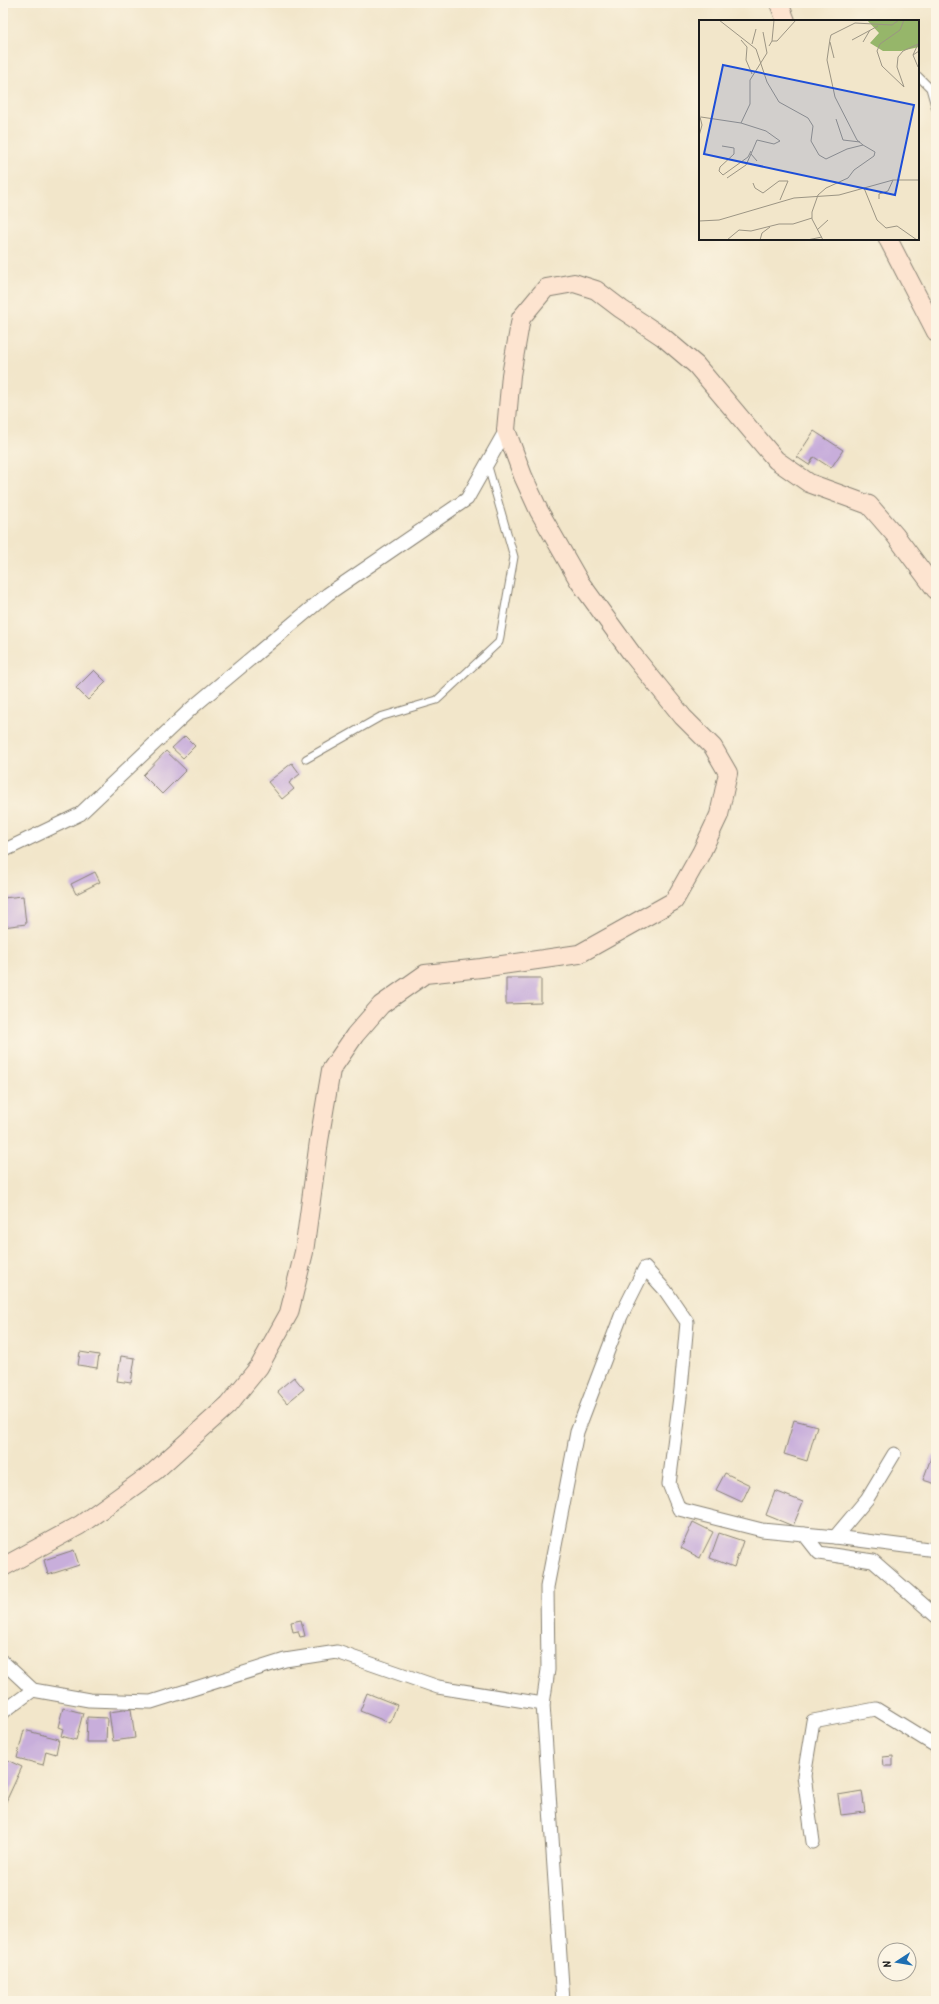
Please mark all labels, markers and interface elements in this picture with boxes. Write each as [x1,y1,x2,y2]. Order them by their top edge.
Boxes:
inset map [699,20,919,240]
north arrow [877,1942,917,1982]
text: N [879,1959,898,1969]

